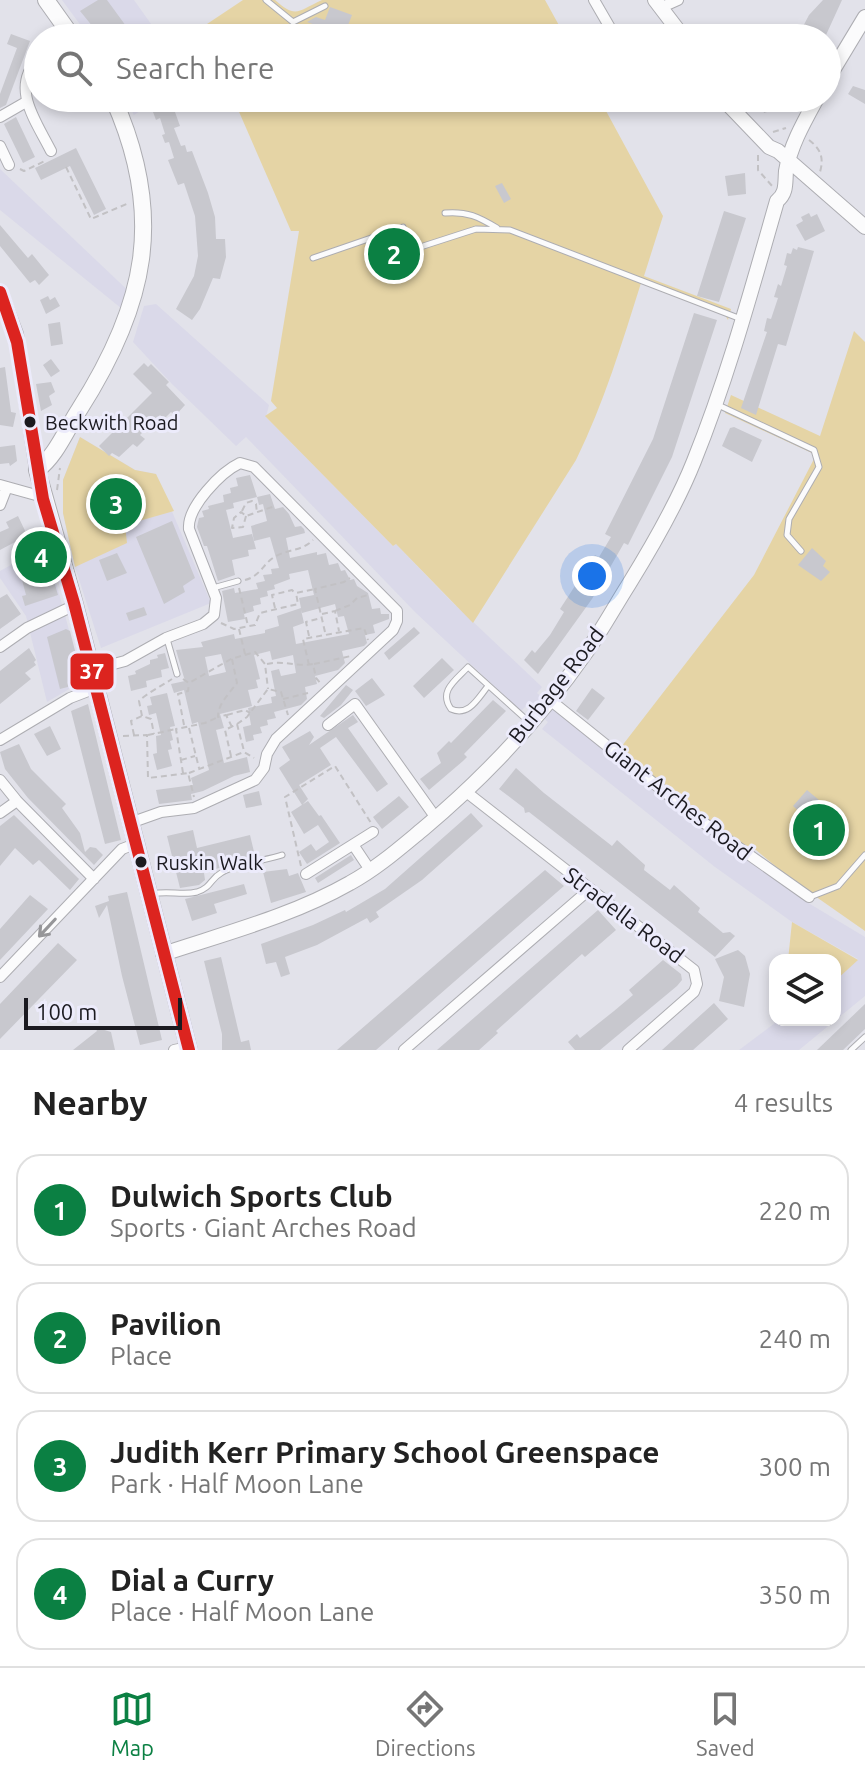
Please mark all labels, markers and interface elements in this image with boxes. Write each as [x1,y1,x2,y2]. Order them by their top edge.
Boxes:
search box [24,24,841,112]
icon: search [52,46,96,90]
text: Search here [116,51,275,85]
pin: 2 [368,224,420,284]
place label: Beckwith Road [45,411,179,434]
marker: Beckwith Road [22,414,38,430]
pin: 3 [90,474,142,534]
pin: 4 [15,527,67,587]
your location [572,556,612,596]
street label: Burbage Road [503,622,608,747]
line badge: 37 [69,652,115,691]
text: 37 [80,658,104,683]
street label: Giant Arches Road [600,734,757,865]
pin: 1 [793,800,845,860]
place label: Ruskin Walk [156,851,263,874]
marker: Ruskin Walk [133,854,149,870]
street label: Stradella Road [559,861,689,968]
one-way arrow [38,917,57,937]
map controls [769,954,841,1026]
button: layers [769,954,841,1026]
scale bar [24,994,182,1030]
text: 100 m [36,999,97,1024]
text: Nearby [32,1083,147,1121]
text: 4 results [734,1088,833,1117]
text: Dulwich Sports Club [110,1179,393,1213]
text: 1 [53,1196,67,1225]
text: 220 m [759,1196,831,1225]
text: Sports · Giant Arches Road [110,1213,417,1242]
text: Pavilion [110,1307,222,1341]
text: 2 [53,1324,67,1353]
text: 240 m [759,1324,831,1353]
text: Place [110,1341,172,1370]
text: Judith Kerr Primary School Greenspace [110,1435,660,1469]
text: 3 [53,1452,67,1481]
text: 300 m [759,1452,831,1481]
text: Park · Half Moon Lane [110,1469,364,1498]
text: Dial a Curry [110,1563,274,1597]
text: 4 [53,1580,67,1609]
text: 350 m [759,1580,831,1609]
text: Place · Half Moon Lane [110,1597,374,1626]
tab: Map [110,1687,154,1760]
tab: Directions [375,1687,475,1760]
tab: Saved [696,1687,755,1760]

